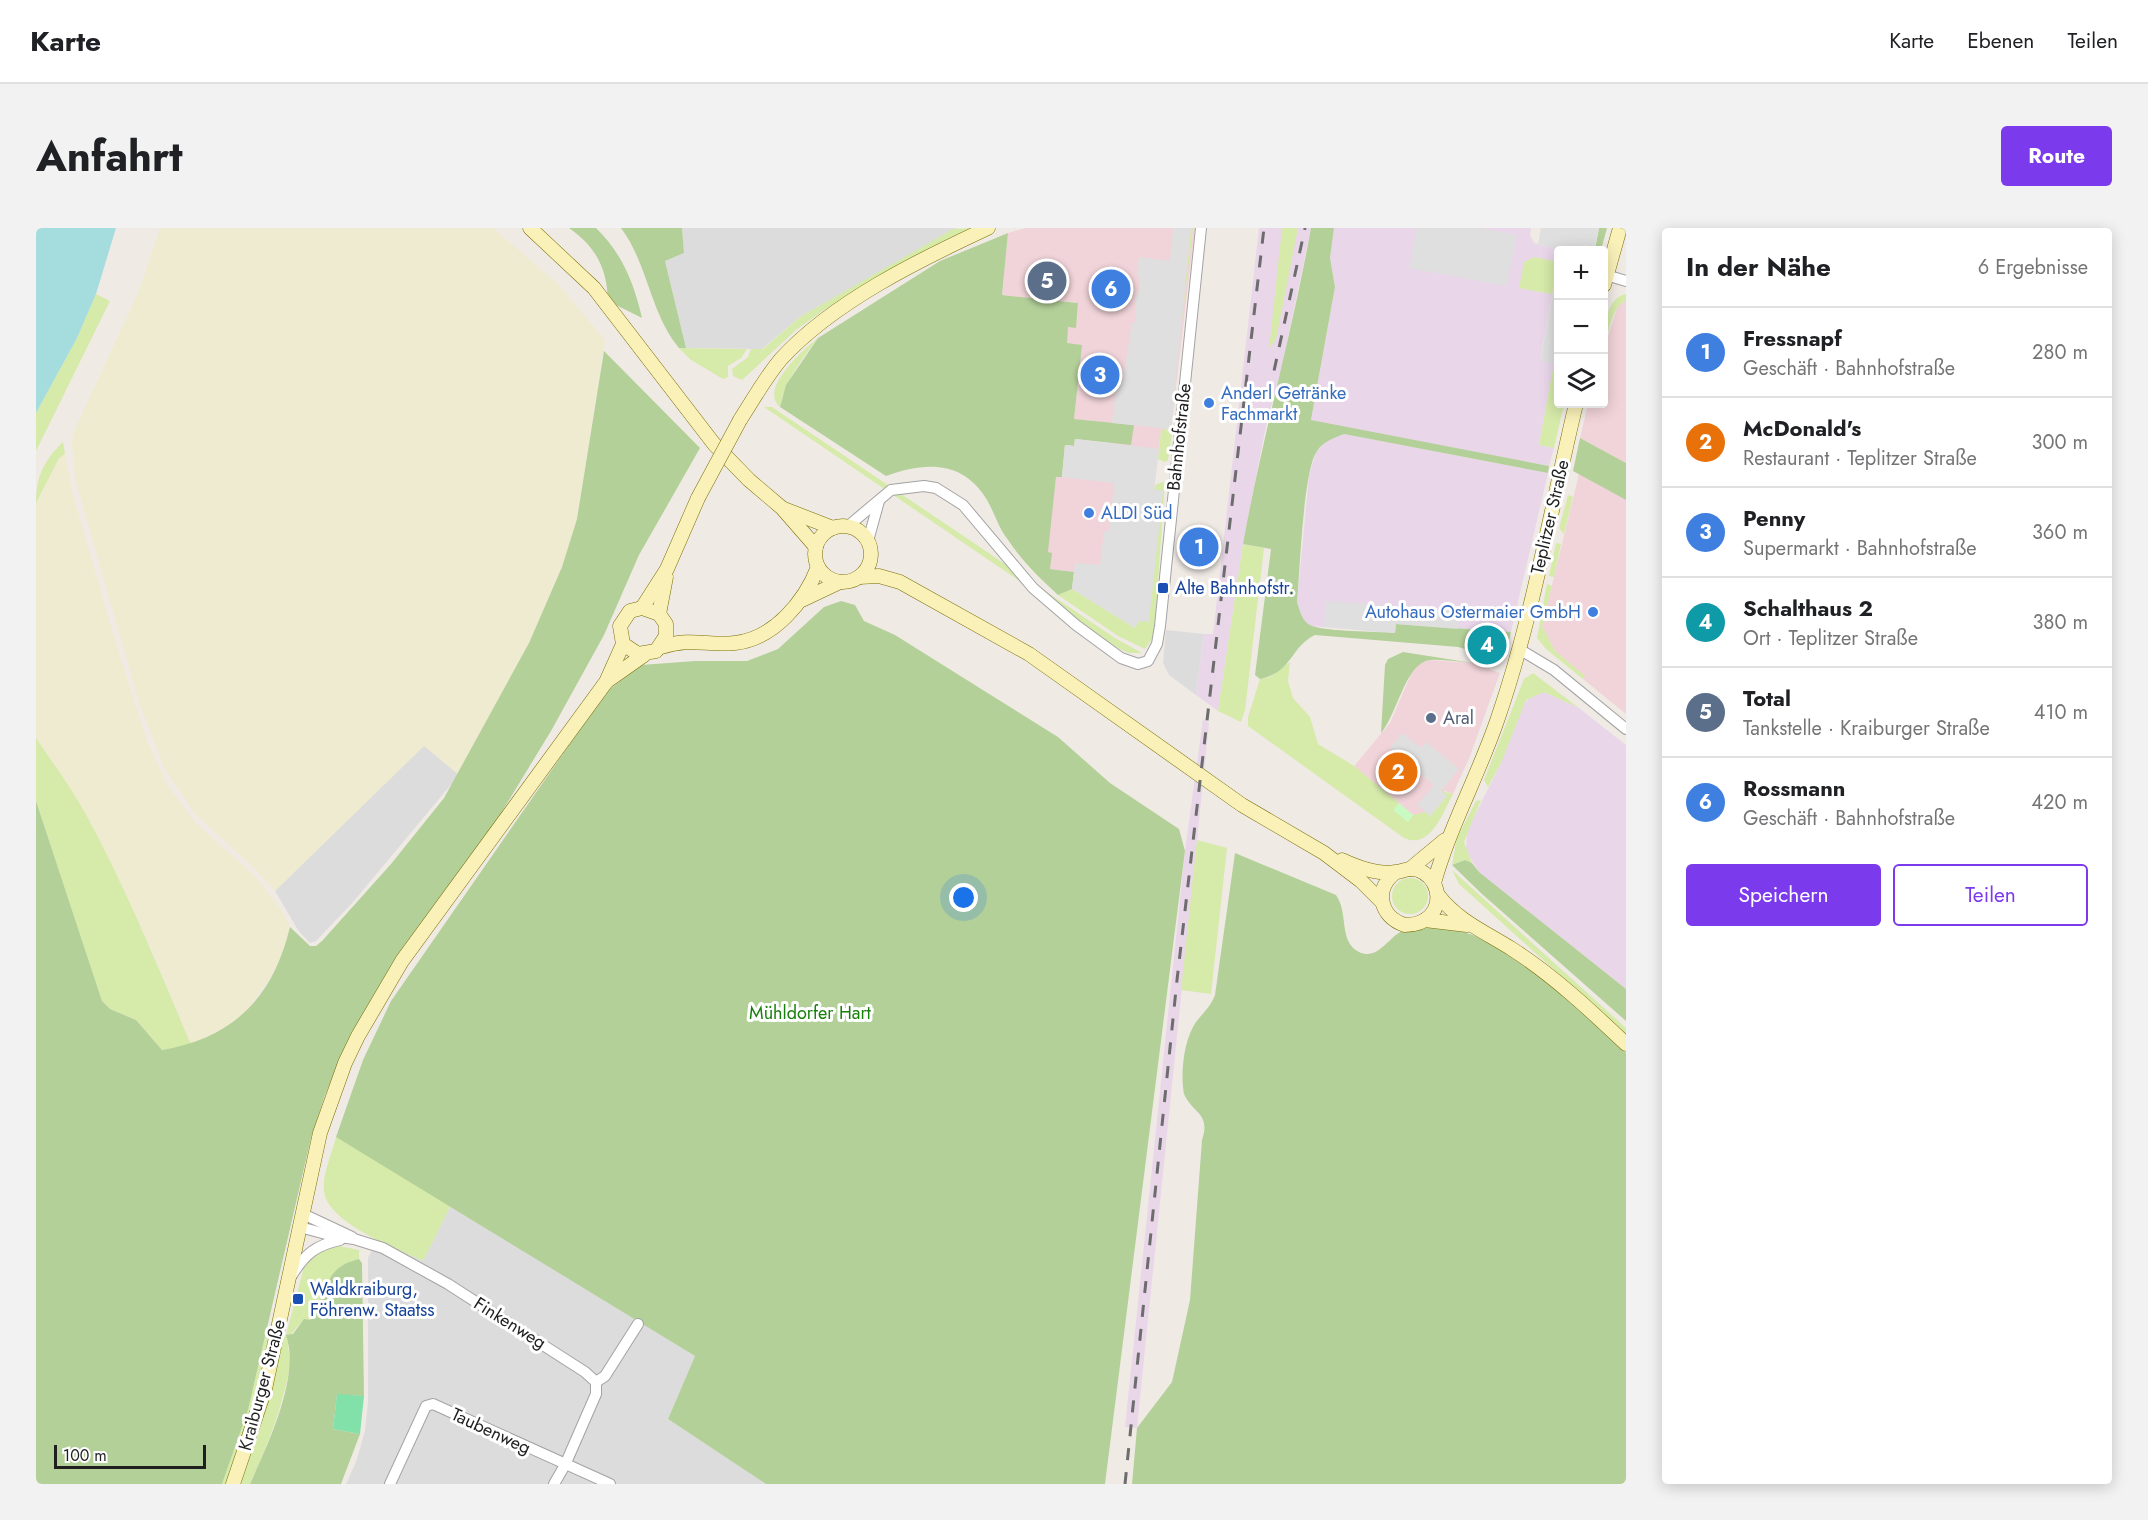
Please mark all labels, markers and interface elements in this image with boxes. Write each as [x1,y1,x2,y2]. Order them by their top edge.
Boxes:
text: Karte [30,21,101,62]
text: Karte [1889,26,1934,56]
text: Ebenen [1967,26,2034,56]
text: Teilen [2067,26,2118,56]
text: Anfahrt [36,126,183,187]
button: Route [2001,126,2112,186]
map controls [1554,246,1608,408]
button: + [1554,246,1608,300]
text: In der Nähe [1686,248,1831,286]
text: 6 Ergebnisse [1978,253,2088,282]
pin: 5 [1028,259,1066,304]
pin: 6 [1092,266,1130,312]
button: − [1554,300,1608,354]
text: Fressnapf [1743,322,1842,354]
text: 1 [1700,338,1711,367]
text: 280 m [2032,338,2088,367]
pin: 3 [1080,352,1120,398]
button: layers [1554,354,1608,408]
text: Geschäft · Bahnhofstraße [1743,354,1955,383]
place label: Anderl Getränke Fachmarkt [1221,380,1346,427]
street label: Bahnhofstraße [1160,382,1198,492]
marker: Anderl Getränke Fachmarkt [1202,396,1216,410]
text: McDonald's [1743,412,1861,444]
text: 2 [1699,428,1712,457]
text: 300 m [2031,428,2088,457]
text: Restaurant · Teplitzer Straße [1743,444,1977,473]
street label: Teplitzer Straße [1524,457,1576,577]
place label: ALDI Süd [1101,500,1173,526]
text: Penny [1743,502,1805,534]
marker: ALDI Süd [1082,506,1096,520]
text: 3 [1699,518,1712,547]
text: 360 m [2032,518,2088,547]
pin: 1 [1180,524,1218,570]
text: Supermarkt · Bahnhofstraße [1743,534,1977,563]
place label: Alte Bahnhofstr. [1175,575,1294,601]
marker: Alte Bahnhofstr. [1156,581,1170,595]
text: Schalthaus 2 [1743,592,1873,624]
place label: Autohaus Ostermaier GmbH [1365,599,1581,625]
marker: Autohaus Ostermaier GmbH [1586,605,1600,619]
text: 4 [1699,608,1712,637]
text: 380 m [2033,608,2088,637]
pin: 4 [1468,622,1506,668]
text: Ort · Teplitzer Straße [1743,624,1918,653]
text: Total [1743,682,1791,714]
text: 5 [1699,698,1712,727]
text: 410 m [2034,698,2088,727]
place label: Aral [1443,705,1474,731]
marker: Aral [1424,711,1438,725]
text: Tankstelle · Kraiburger Straße [1743,714,1990,743]
pin: 2 [1378,750,1418,794]
text: Rossmann [1743,772,1845,804]
text: 6 [1699,788,1712,817]
text: 420 m [2031,788,2088,817]
text: Geschäft · Bahnhofstraße [1743,804,1955,833]
button: Speichern [1686,864,1881,926]
button: Teilen [1893,864,2088,926]
your location [949,883,978,912]
park label: Mühldorfer Hart [749,1000,872,1026]
place label: Waldkraiburg, Föhrenw. Staatss [310,1276,435,1323]
street label: Finkenweg [469,1291,551,1355]
marker: Waldkraiburg, Föhrenw. Staatss [291,1292,305,1306]
street label: Kraiburger Straße [232,1317,292,1453]
street label: Taubenweg [447,1401,535,1461]
scale bar [54,1442,206,1470]
text: 100 m [63,1444,107,1467]

